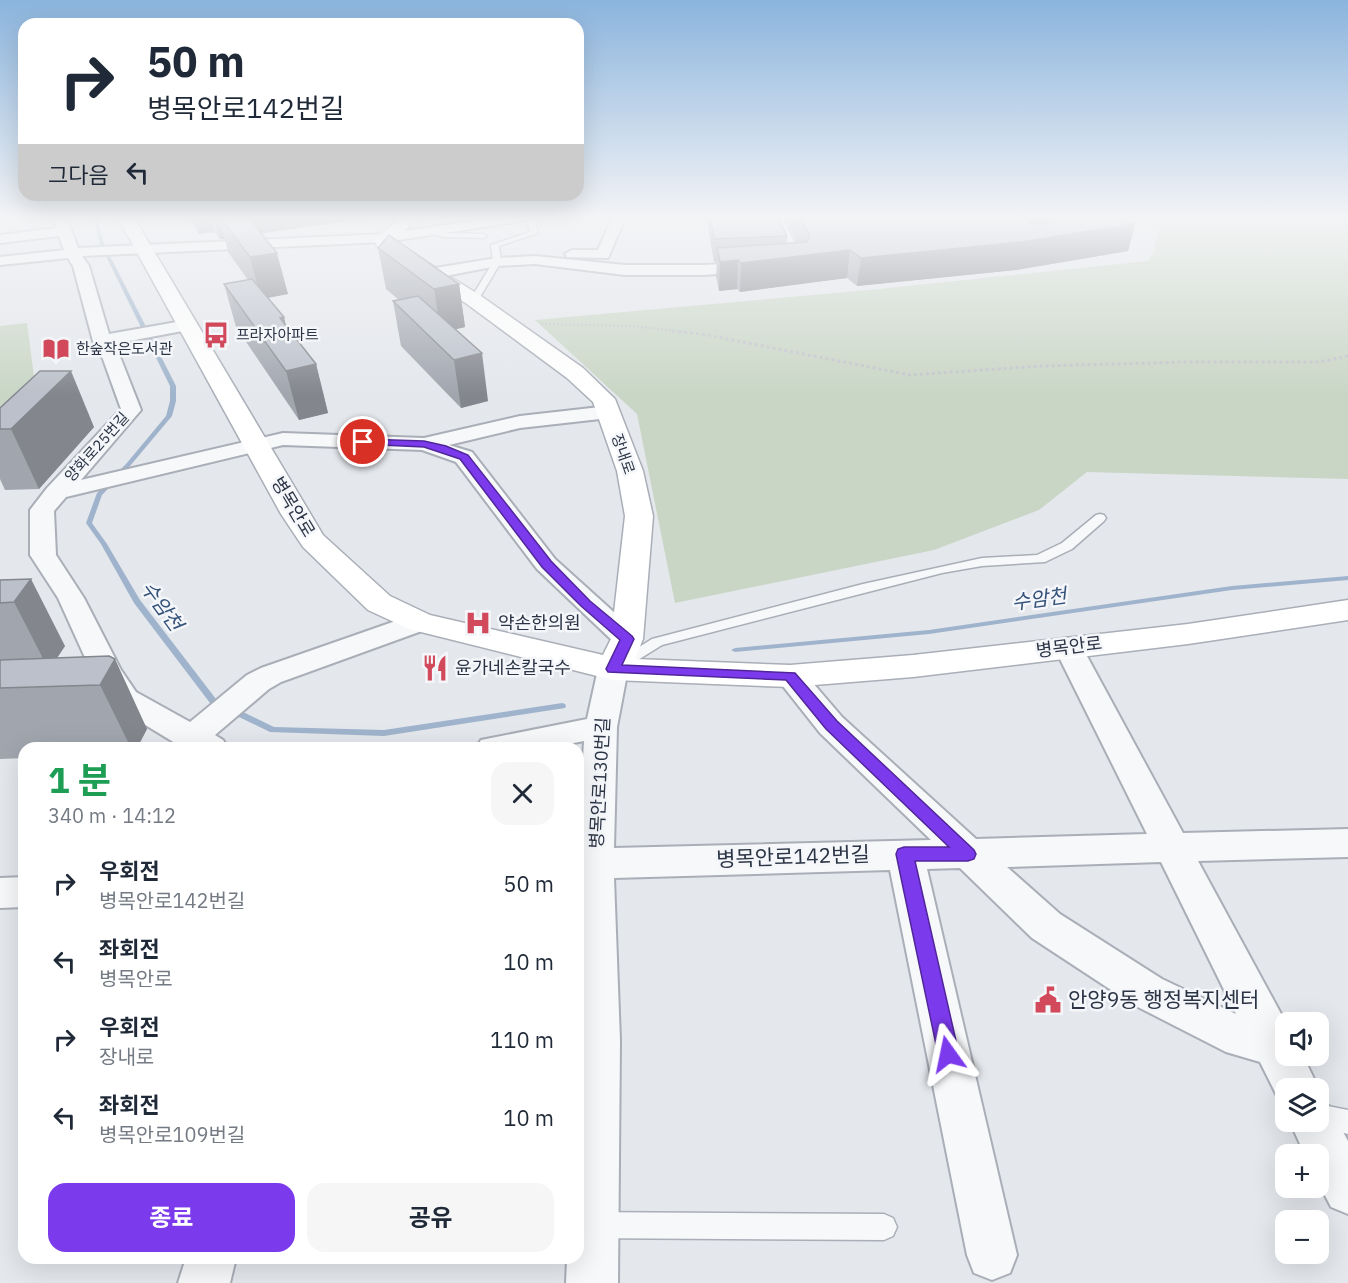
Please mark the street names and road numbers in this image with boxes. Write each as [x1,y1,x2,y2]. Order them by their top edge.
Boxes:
street label: 양화로25번길 [60,408,133,485]
street label: 장내로 [608,431,639,477]
street label: 병목안로 [267,472,320,541]
street label: 병목안로 [1035,631,1103,662]
street label: 병목안로130번길 [585,717,614,849]
street label: 병목안로142번길 [716,839,870,873]

